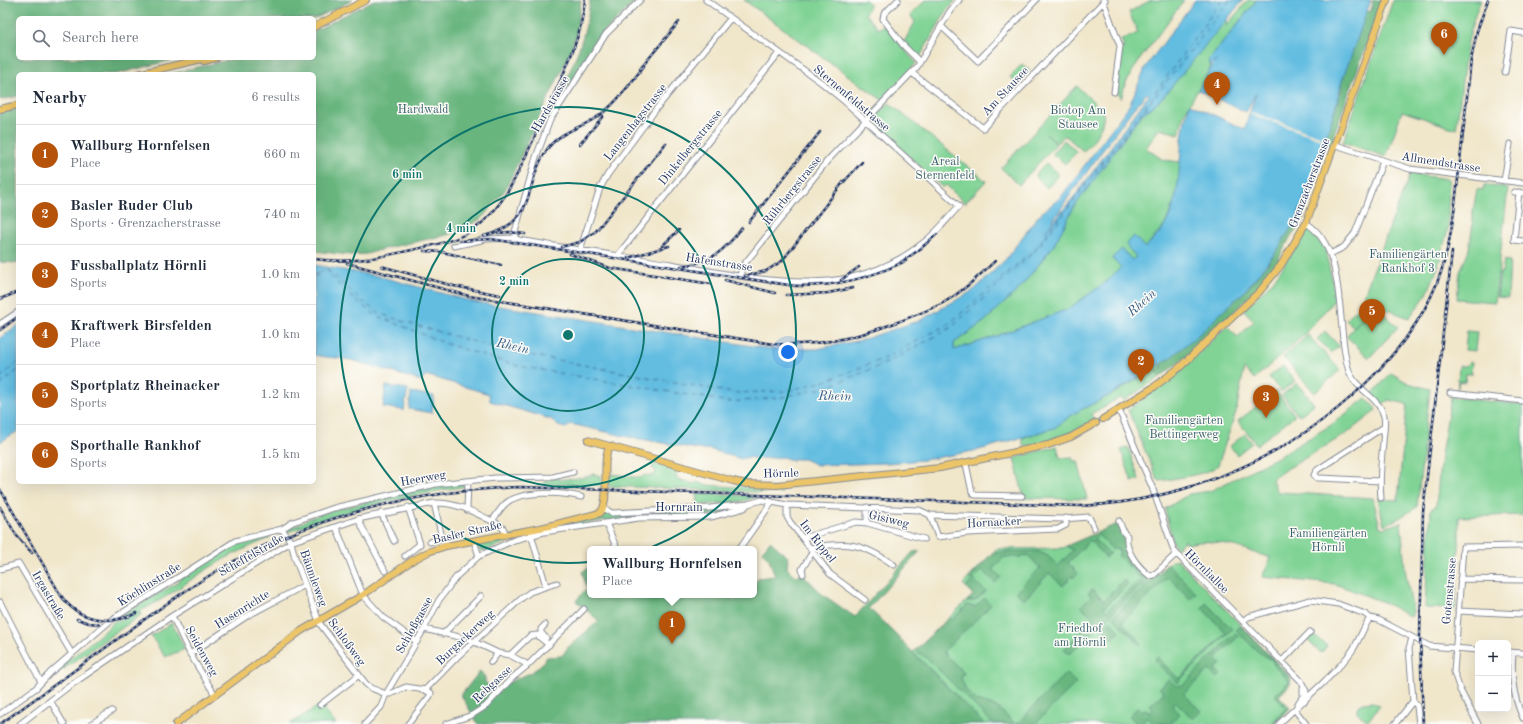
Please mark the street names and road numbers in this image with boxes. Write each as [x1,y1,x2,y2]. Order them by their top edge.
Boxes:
street label: Sternenfeldstrasse [811,63,892,134]
street label: Am Stausee [980,64,1032,119]
street label: Hardstrasse [530,74,572,135]
street label: Langenhagstrasse [602,81,670,163]
street label: Dinkelbergstrasse [657,107,725,188]
street label: Grenzacherstrasse [1287,136,1333,230]
street label: Allmendstrasse [1401,151,1482,175]
street label: Rührbergstrasse [761,153,825,228]
street label: Hafenstrasse [685,252,754,274]
street label: Hörnle [763,467,799,481]
street label: Heerweg [399,469,447,489]
street label: Hornrain [655,502,703,514]
street label: Gisiweg [867,509,911,531]
street label: Hornacker [966,516,1022,530]
street label: Im Rippel [797,518,838,565]
street label: Basler Straße [431,519,504,547]
street label: Scheffelstraße [217,532,287,579]
street label: Hörnliallee [1182,547,1231,596]
street label: Bäumleweg [297,548,329,609]
street label: Gotenstrasse [1441,557,1459,625]
street label: Köchlinstraße [116,560,184,609]
street label: Irgastraße [29,569,67,622]
street label: Hasenrichte [213,588,273,631]
street label: Schloßgasse [394,595,436,656]
street label: Burgackerweg [434,608,497,668]
street label: Schloßweg [325,617,368,669]
street label: Seidenweg [182,624,220,679]
street label: Rebgasse [471,663,515,706]

